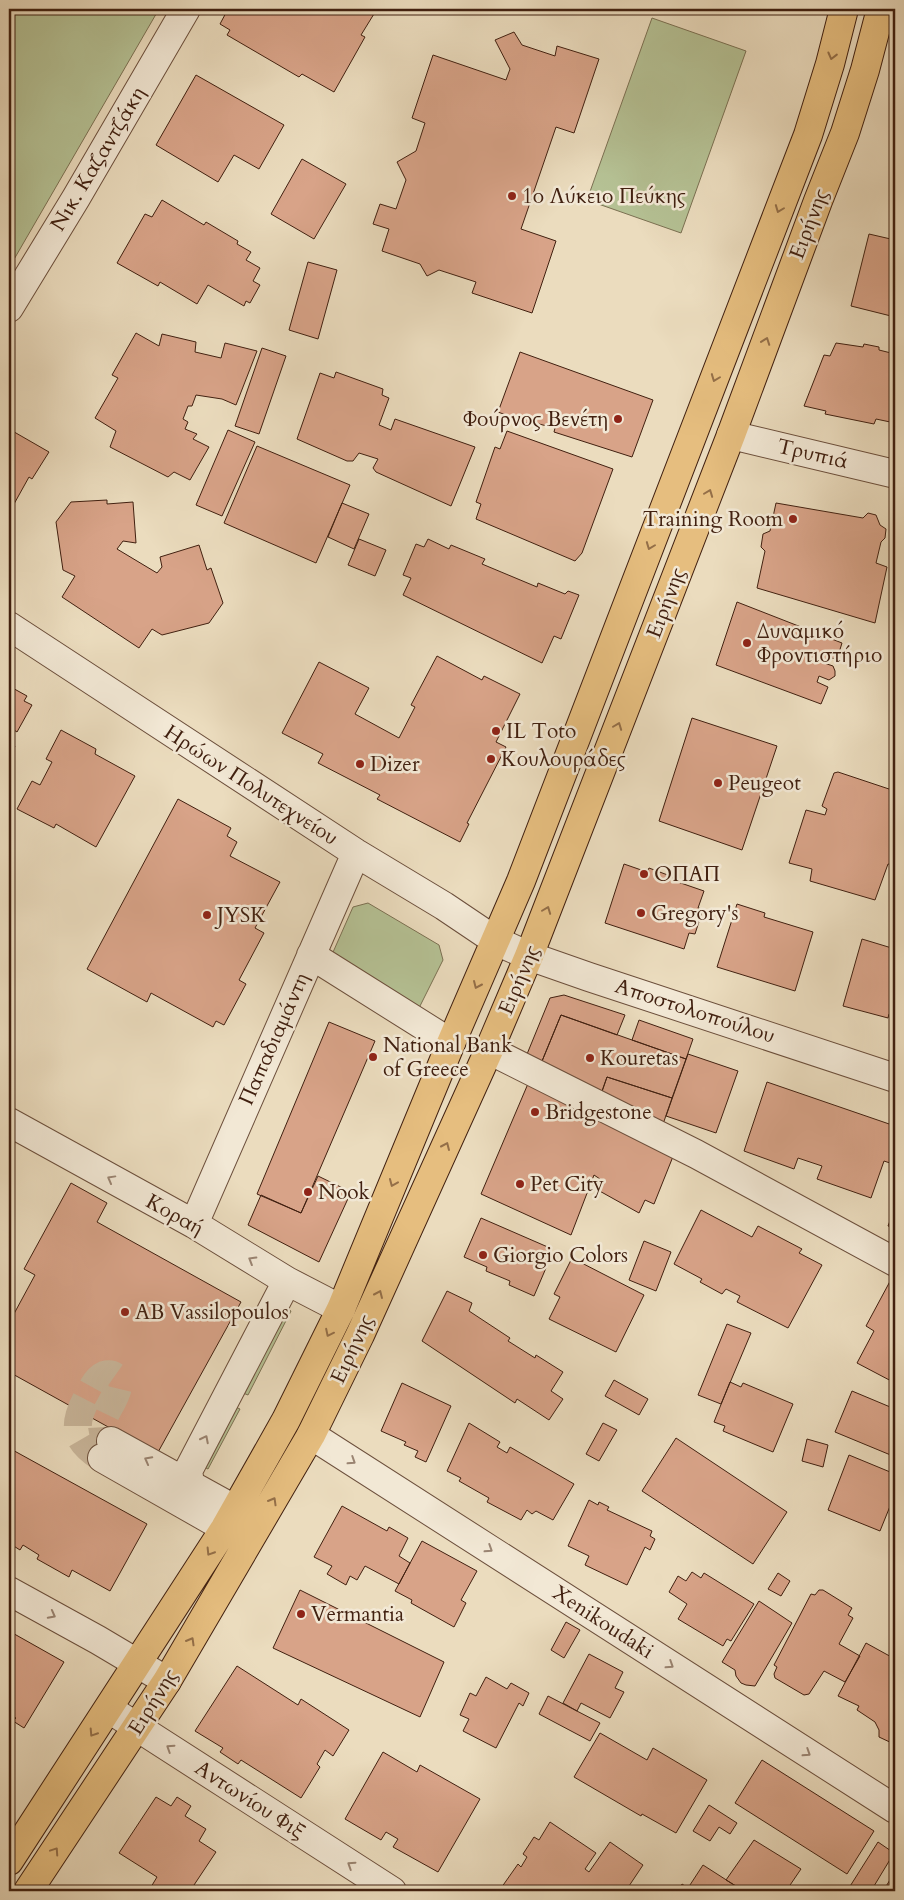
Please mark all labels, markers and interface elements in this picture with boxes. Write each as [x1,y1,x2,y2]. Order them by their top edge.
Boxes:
one-way arrow [828,52,838,60]
street label: Νικ. Καζαντζάκη [43,81,153,237]
place label: 1ο Λύκειο Πεύκης [522,182,686,211]
street label: Ειρήνης [782,185,836,263]
marker: 1ο Λύκειο Πεύκης [506,190,518,202]
one-way arrow [775,205,785,213]
one-way arrow [760,337,770,346]
one-way arrow [711,373,721,381]
place label: Φούρνος Βενέτη [463,405,608,434]
marker: Φούρνος Βενέτη [612,413,624,425]
street label: Τρυπιά [774,432,852,476]
one-way arrow [702,489,713,498]
place label: Training Room [643,505,783,534]
marker: Training Room [787,513,799,525]
one-way arrow [646,541,656,549]
street label: Ειρήνης [639,564,693,642]
place label: Δυναμικό Φροντιστήριο [757,617,882,670]
marker: Δυναμικό Φροντιστήριο [741,637,753,649]
place label: IL Toto [506,717,576,746]
street label: Ηρώων Πολυτεχνείου [158,718,344,852]
one-way arrow [612,722,622,731]
marker: IL Toto [490,725,502,737]
place label: Κουλουράδες [501,745,626,774]
place label: Dizer [370,750,420,779]
marker: Κουλουράδες [485,753,497,765]
marker: Dizer [354,758,366,770]
place label: Peugeot [728,769,801,798]
marker: Peugeot [712,777,724,789]
place label: ΟΠΑΠ [654,860,720,889]
marker: ΟΠΑΠ [638,868,650,880]
place label: Gregory's [651,899,739,928]
place label: JYSK [214,901,266,930]
one-way arrow [541,907,551,915]
marker: Gregory's [635,907,647,919]
marker: JYSK [201,909,213,921]
street label: Ειρήνης [491,941,547,1019]
street label: Παπαδιαμάντη [232,968,316,1110]
street label: Αποστολοπούλου [611,971,779,1051]
one-way arrow [472,980,483,989]
place label: National Bank of Greece [383,1031,513,1084]
place label: Kouretas [600,1044,678,1073]
marker: National Bank of Greece [367,1051,379,1063]
marker: Kouretas [584,1052,596,1064]
place label: Bridgestone [545,1098,652,1127]
marker: Bridgestone [529,1106,541,1118]
one-way arrow [439,1142,450,1151]
place label: Pet City [530,1170,604,1199]
one-way arrow [108,1175,117,1185]
place label: Nook [318,1178,371,1207]
marker: Pet City [514,1178,526,1190]
one-way arrow [389,1179,399,1187]
marker: Nook [302,1186,314,1198]
street label: Κοραή [141,1187,209,1243]
place label: Giorgio Colors [493,1241,628,1270]
marker: Giorgio Colors [477,1249,489,1261]
one-way arrow [249,1256,258,1266]
one-way arrow [372,1290,383,1299]
place label: AB Vassilopoulos [135,1298,289,1327]
marker: AB Vassilopoulos [119,1306,131,1318]
street label: Ειρήνης [323,1310,381,1388]
one-way arrow [325,1328,335,1337]
one-way arrow [199,1435,209,1444]
one-way arrow [347,1455,356,1465]
one-way arrow [144,1456,153,1466]
one-way arrow [266,1497,276,1506]
one-way arrow [483,1543,493,1552]
one-way arrow [206,1547,216,1556]
street label: Xenikoudaki [547,1578,659,1666]
place label: Vermantia [311,1600,404,1629]
marker: Vermantia [295,1608,307,1620]
one-way arrow [46,1609,55,1619]
one-way arrow [184,1637,194,1646]
one-way arrow [664,1659,674,1668]
street label: Ειρήνης [121,1663,185,1741]
one-way arrow [90,1728,99,1737]
one-way arrow [167,1745,176,1754]
one-way arrow [801,1747,811,1756]
street label: Αντωνίου Φιξ [189,1754,311,1846]
one-way arrow [49,1847,58,1856]
one-way arrow [347,1862,356,1871]

